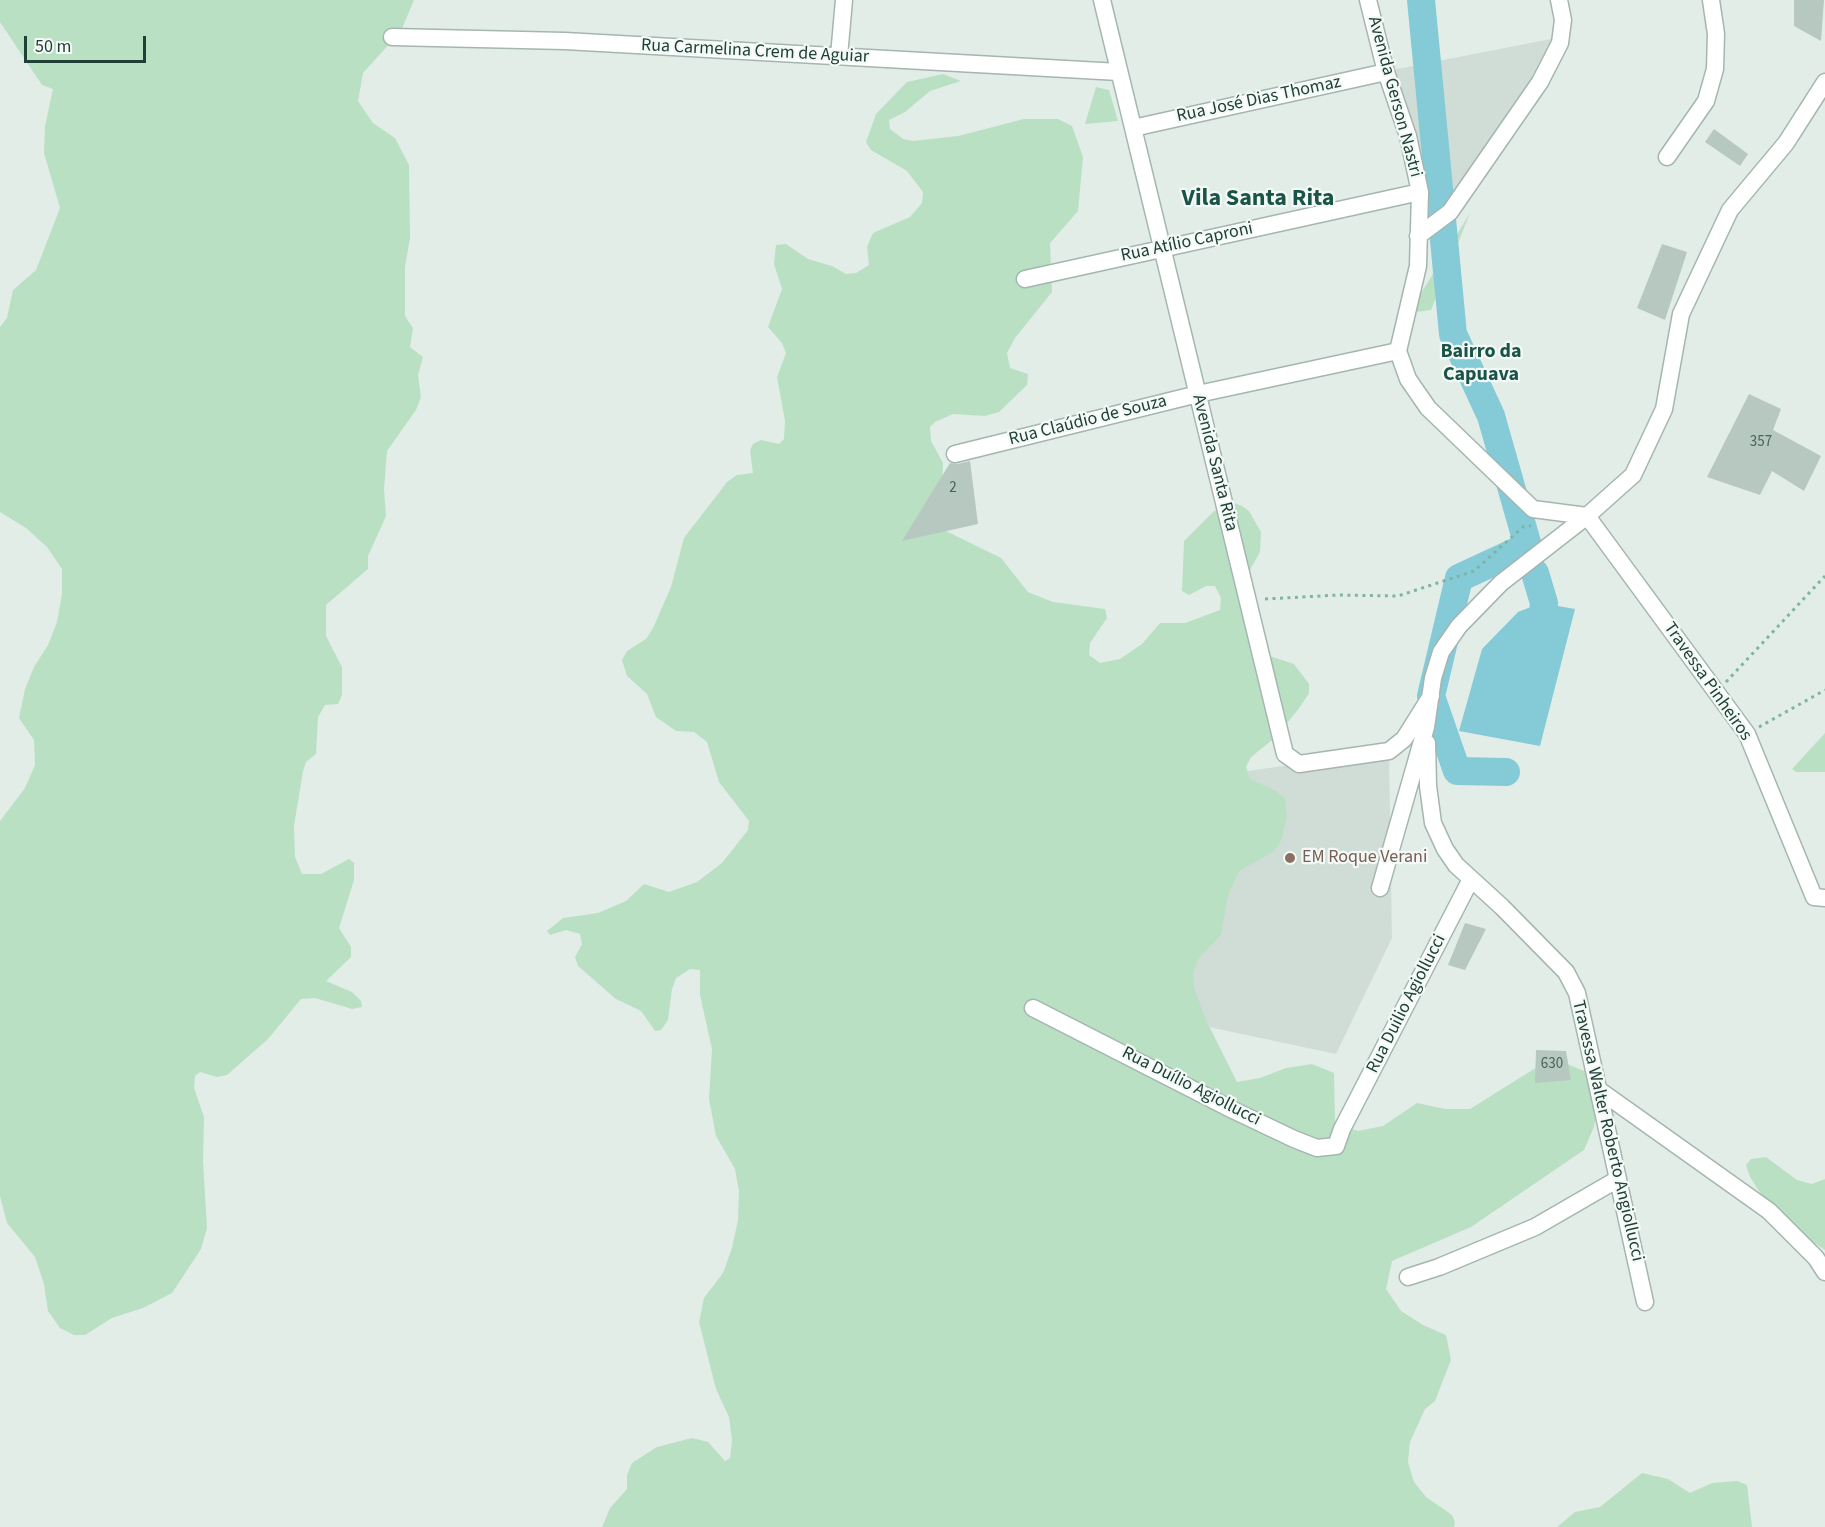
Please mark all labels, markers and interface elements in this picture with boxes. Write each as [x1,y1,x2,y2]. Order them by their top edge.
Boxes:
street label: Avenida Gerson Nastri [1362,14,1426,180]
scale bar [27,24,148,62]
text: 50 m [35,34,71,59]
street label: Rua Carmelina Crem de Aguiar [640,35,870,69]
street label: Rua José Dias Thomaz [1175,72,1343,128]
district label: Vila Santa Rita [1182,186,1334,214]
street label: Rua Atílio Caproni [1119,218,1255,268]
district label: Bairro da Capuava [1441,341,1521,388]
street label: Rua Claúdio de Souza [1007,391,1169,451]
street label: Avenida Santa Rita [1187,392,1241,534]
house number: 357 [1750,434,1772,452]
house number: 2 [949,480,957,498]
street label: Travessa Pinheiros [1658,619,1756,745]
place label: EM Roque Verani [1302,847,1427,869]
marker: EM Roque Verani [1283,851,1297,865]
street label: Rua Duilio Agiollucci [1363,931,1451,1077]
street label: Travessa Walter Roberto Angiollucci [1566,998,1648,1264]
street label: Rua Duílio Agiollucci [1118,1043,1264,1131]
house number: 630 [1541,1056,1563,1074]

